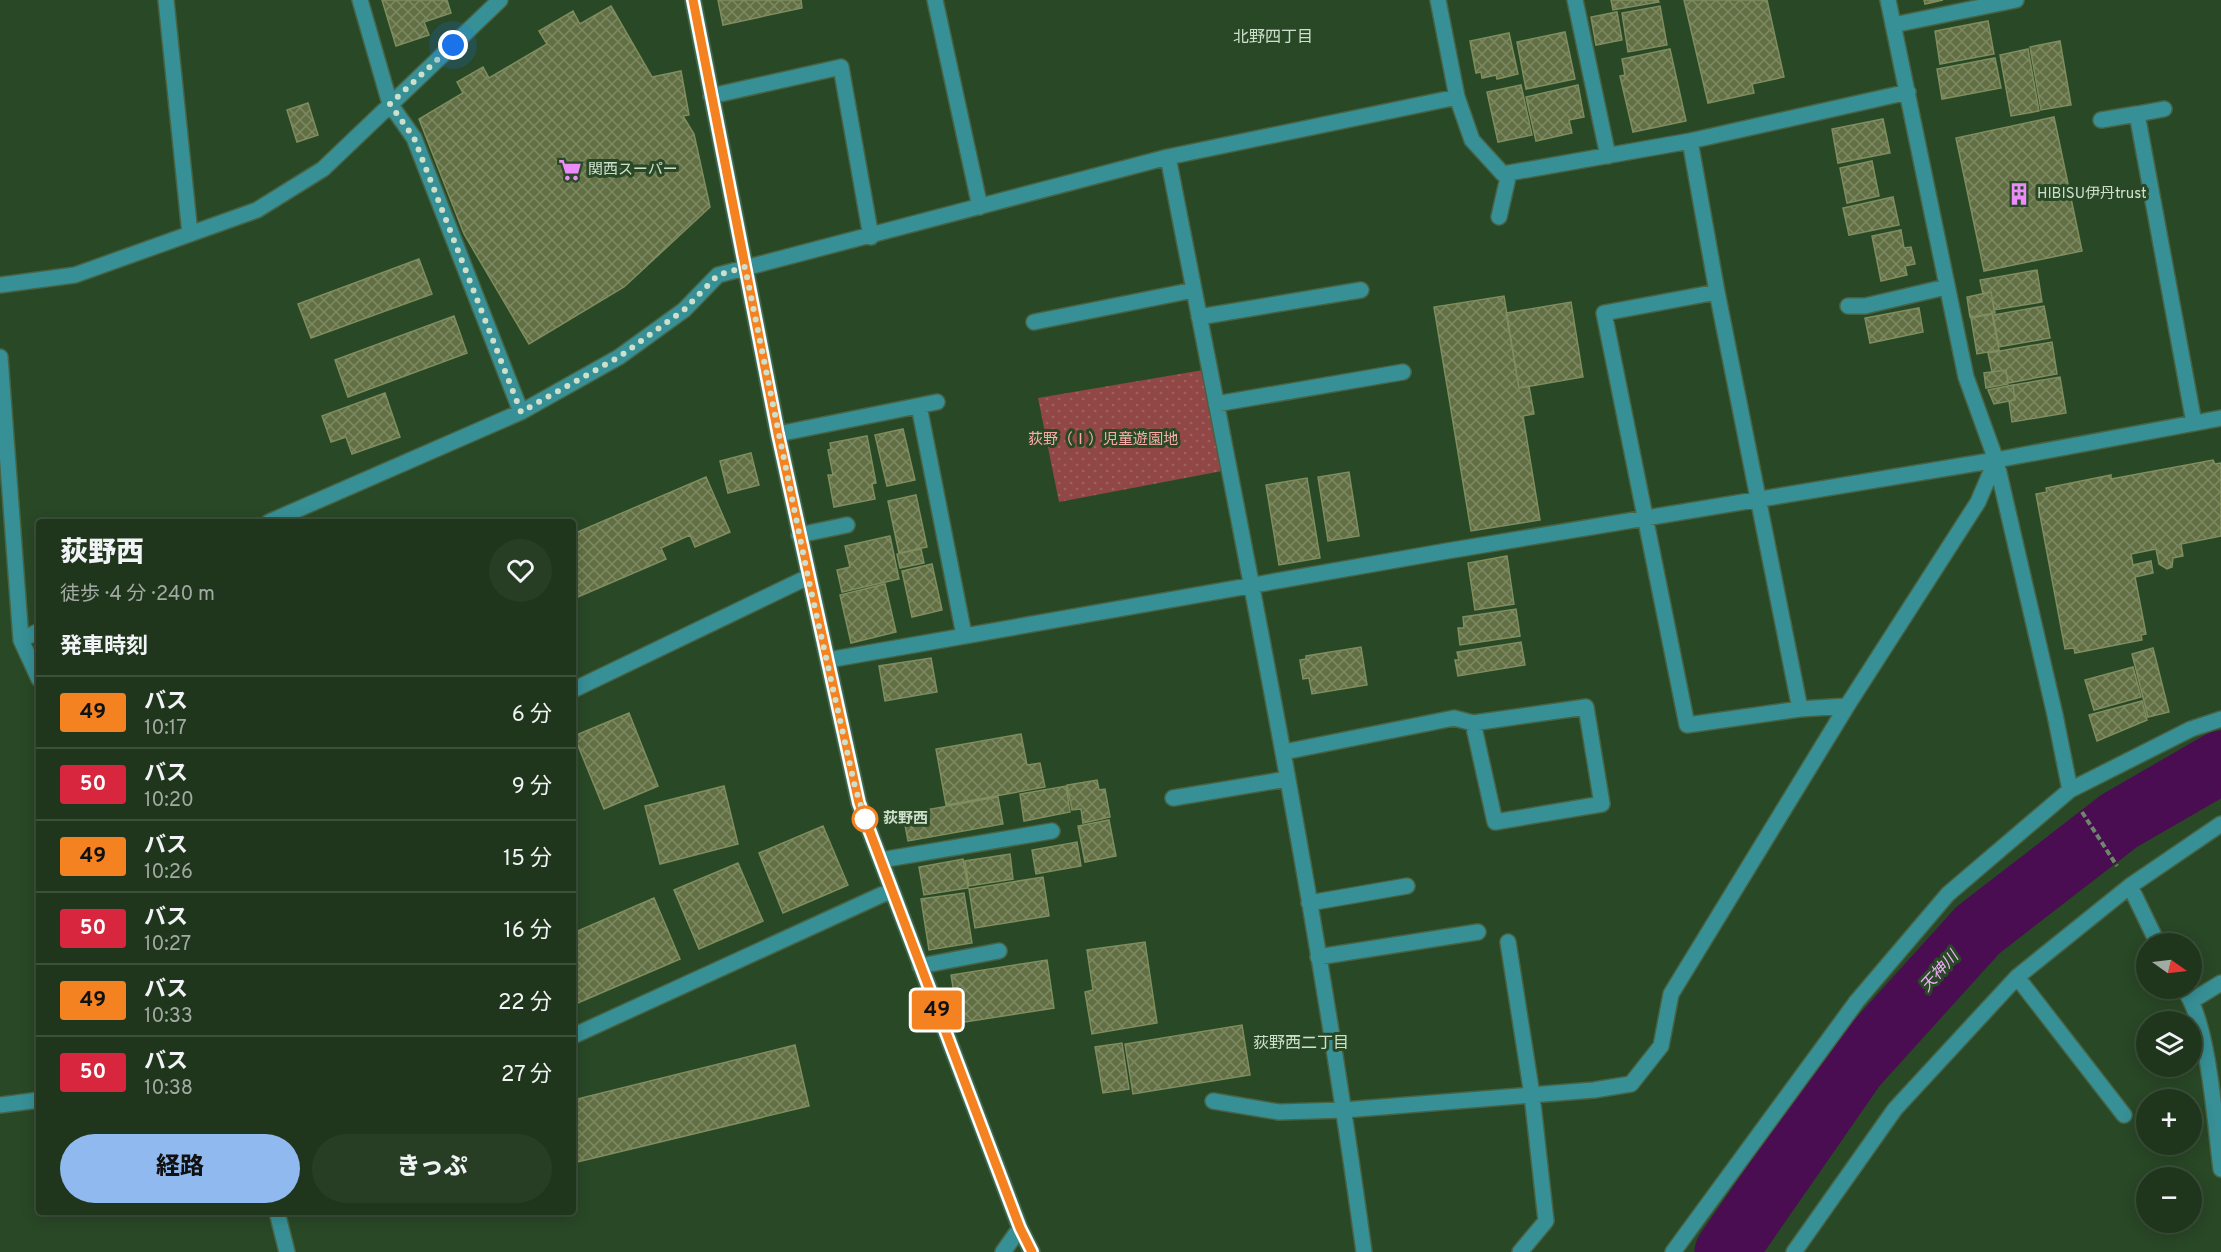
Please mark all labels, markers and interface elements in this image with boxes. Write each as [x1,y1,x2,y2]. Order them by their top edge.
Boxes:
district label: 北野四丁目 [1233,28,1313,48]
your location [438,30,468,60]
supermarket icon: 関西スーパー [557,157,583,183]
place label: 関西スーパー [588,161,678,180]
building icon: HIBISU伊丹trust [2006,181,2032,207]
place label: HIBISU伊丹trust [2037,185,2147,204]
park label: 荻野（Ⅰ）児童遊園地 [1028,430,1178,450]
text: 荻野西 [60,536,144,572]
button: heart [489,539,552,602]
text: 徒歩 · 4 分 · 240 m [60,582,215,608]
text: 発車時刻 [60,634,148,661]
text: バス [144,689,188,716]
text: 49 [80,699,106,726]
text: 6 分 [512,702,552,729]
text: 10:17 [144,716,187,742]
text: バス [144,761,188,788]
text: 50 [80,771,106,798]
text: 9 分 [512,774,552,801]
text: 10:20 [144,788,194,814]
marker: 荻野西 [852,806,878,832]
place label: 荻野西 [883,810,928,829]
text: バス [144,833,188,860]
text: 49 [80,843,106,870]
text: 15 分 [503,846,552,873]
text: 10:26 [144,860,193,886]
text: バス [144,905,188,932]
text: 50 [80,915,106,942]
text: 16 分 [503,918,552,945]
text: 10:27 [144,932,191,958]
north arrow [2136,933,2202,999]
map controls [2136,933,2202,1233]
water label: 天神川 [1917,946,1965,997]
text: バス [144,977,188,1004]
text: 49 [80,987,106,1014]
text: 22 分 [498,990,552,1017]
line badge: 49 [910,990,964,1030]
text: 49 [924,997,950,1024]
text: 10:33 [144,1004,193,1030]
button: layers [2136,1011,2202,1077]
district label: 荻野西二丁目 [1253,1034,1349,1054]
text: バス [144,1049,188,1076]
text: 50 [80,1059,106,1086]
text: 27 分 [501,1062,552,1089]
text: 10:38 [144,1076,193,1102]
button: + [2136,1089,2202,1155]
button: 経路 [60,1134,300,1203]
button: きっぷ [312,1134,552,1203]
button: − [2136,1167,2202,1233]

